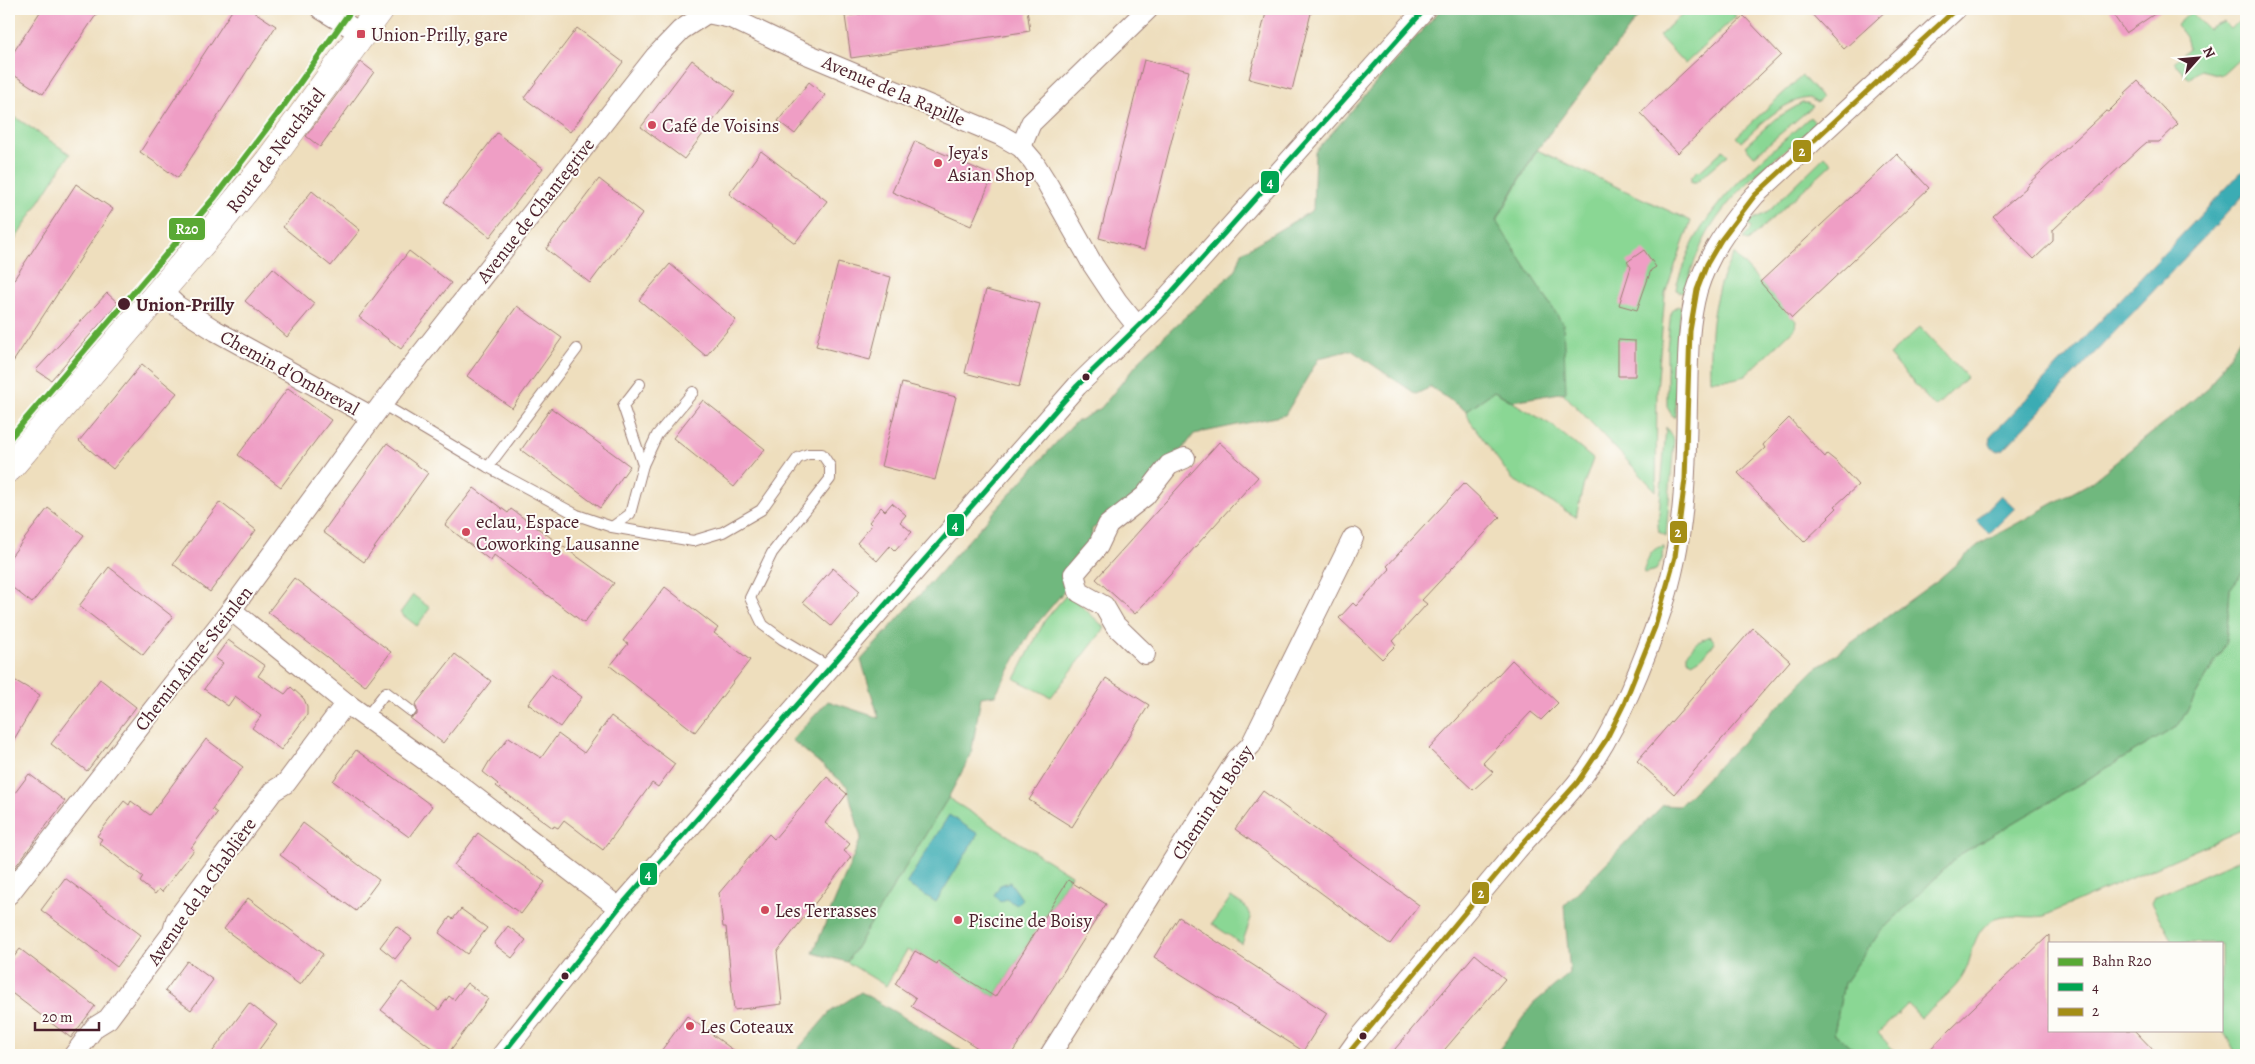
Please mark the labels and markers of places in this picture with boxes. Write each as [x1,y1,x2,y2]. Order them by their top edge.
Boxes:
place label: Union-Prilly, gare [371,22,508,48]
marker: Union-Prilly, gare [355,28,367,40]
place label: Café de Voisins [662,113,779,139]
marker: Café de Voisins [646,119,658,131]
place label: Jeya's Asian Shop [947,140,1035,188]
marker: Jeya's Asian Shop [932,157,944,169]
place label: Union-Prilly [136,292,235,318]
marker: Union-Prilly [116,296,132,312]
unlabelled marker [1081,372,1091,382]
place label: eclau, Espace Coworking Lausanne [476,509,640,557]
marker: eclau, Espace Coworking Lausanne [460,526,472,538]
place label: Les Terrasses [775,898,877,924]
marker: Les Terrasses [759,904,771,916]
place label: Piscine de Boisy [968,908,1092,934]
marker: Piscine de Boisy [952,914,964,926]
unlabelled marker [560,971,570,981]
place label: Les Coteaux [700,1014,793,1040]
marker: Les Coteaux [684,1020,696,1032]
unlabelled marker [1358,1031,1368,1041]

